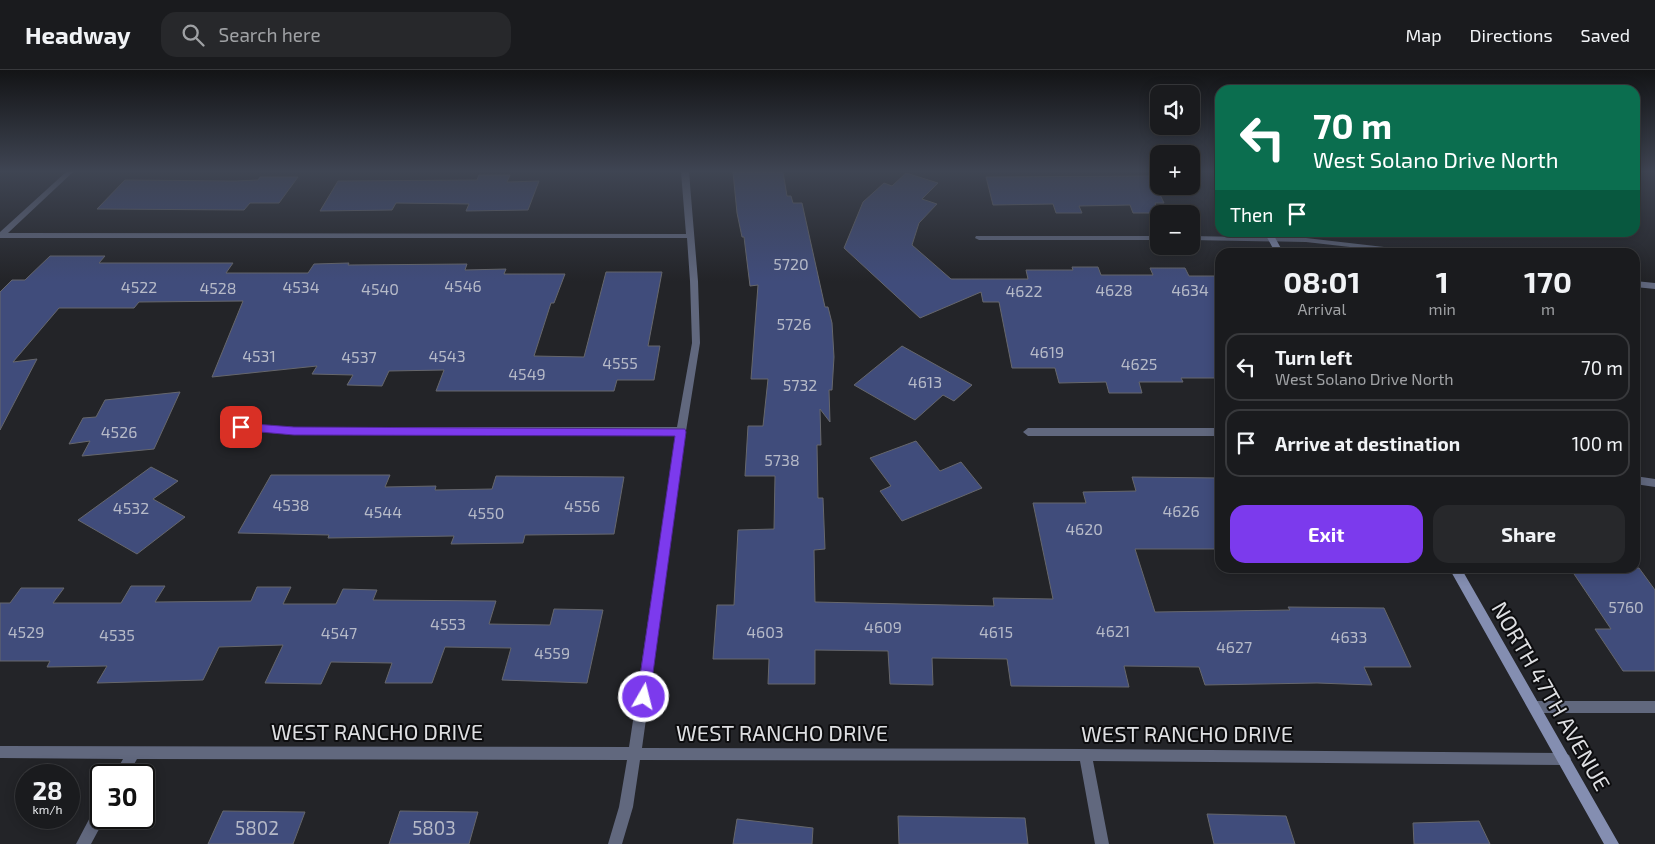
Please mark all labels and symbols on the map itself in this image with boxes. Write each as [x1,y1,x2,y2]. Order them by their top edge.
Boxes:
house number: 5720 [773,254,809,273]
house number: 4546 [444,276,482,295]
house number: 4522 [121,277,157,296]
house number: 4534 [282,277,320,296]
house number: 4528 [199,278,237,297]
house number: 4540 [361,279,399,298]
house number: 4628 [1095,280,1133,299]
house number: 4634 [1171,280,1209,299]
house number: 4622 [1006,281,1042,300]
house number: 5726 [777,314,811,333]
house number: 4619 [1030,342,1064,361]
house number: 4531 [242,346,276,365]
house number: 4543 [428,346,466,365]
house number: 4537 [341,347,377,366]
house number: 4555 [602,353,638,372]
house number: 4625 [1121,354,1157,373]
house number: 4549 [508,364,546,383]
house number: 4613 [908,372,942,391]
house number: 5732 [783,375,817,394]
pin [220,406,262,448]
house number: 4526 [101,422,137,441]
house number: 5738 [764,450,800,469]
house number: 4538 [272,495,310,514]
house number: 4556 [564,496,600,515]
house number: 4532 [113,498,149,517]
house number: 4626 [1162,501,1200,520]
house number: 4544 [364,502,402,521]
house number: 4550 [468,503,504,522]
house number: 4620 [1065,519,1103,538]
street label: NORTH 47TH AVENUE [1487,596,1617,795]
house number: 5760 [1608,597,1644,616]
house number: 4553 [430,614,466,633]
house number: 4609 [864,617,902,636]
house number: 4621 [1096,621,1130,640]
house number: 4529 [8,622,44,641]
house number: 4603 [746,622,784,641]
house number: 4615 [979,622,1013,641]
house number: 4547 [321,623,357,642]
house number: 4535 [99,625,135,644]
house number: 4633 [1331,627,1367,646]
house number: 4627 [1216,637,1252,656]
house number: 4559 [534,643,570,662]
position arrow [617,670,669,722]
street label: WEST RANCHO DRIVE [271,718,483,744]
street label: WEST RANCHO DRIVE [676,719,888,745]
street label: WEST RANCHO DRIVE [1081,720,1293,746]
speed limit sign: 30 [90,764,155,829]
house number: 5802 [235,816,279,839]
house number: 5803 [412,816,456,839]

